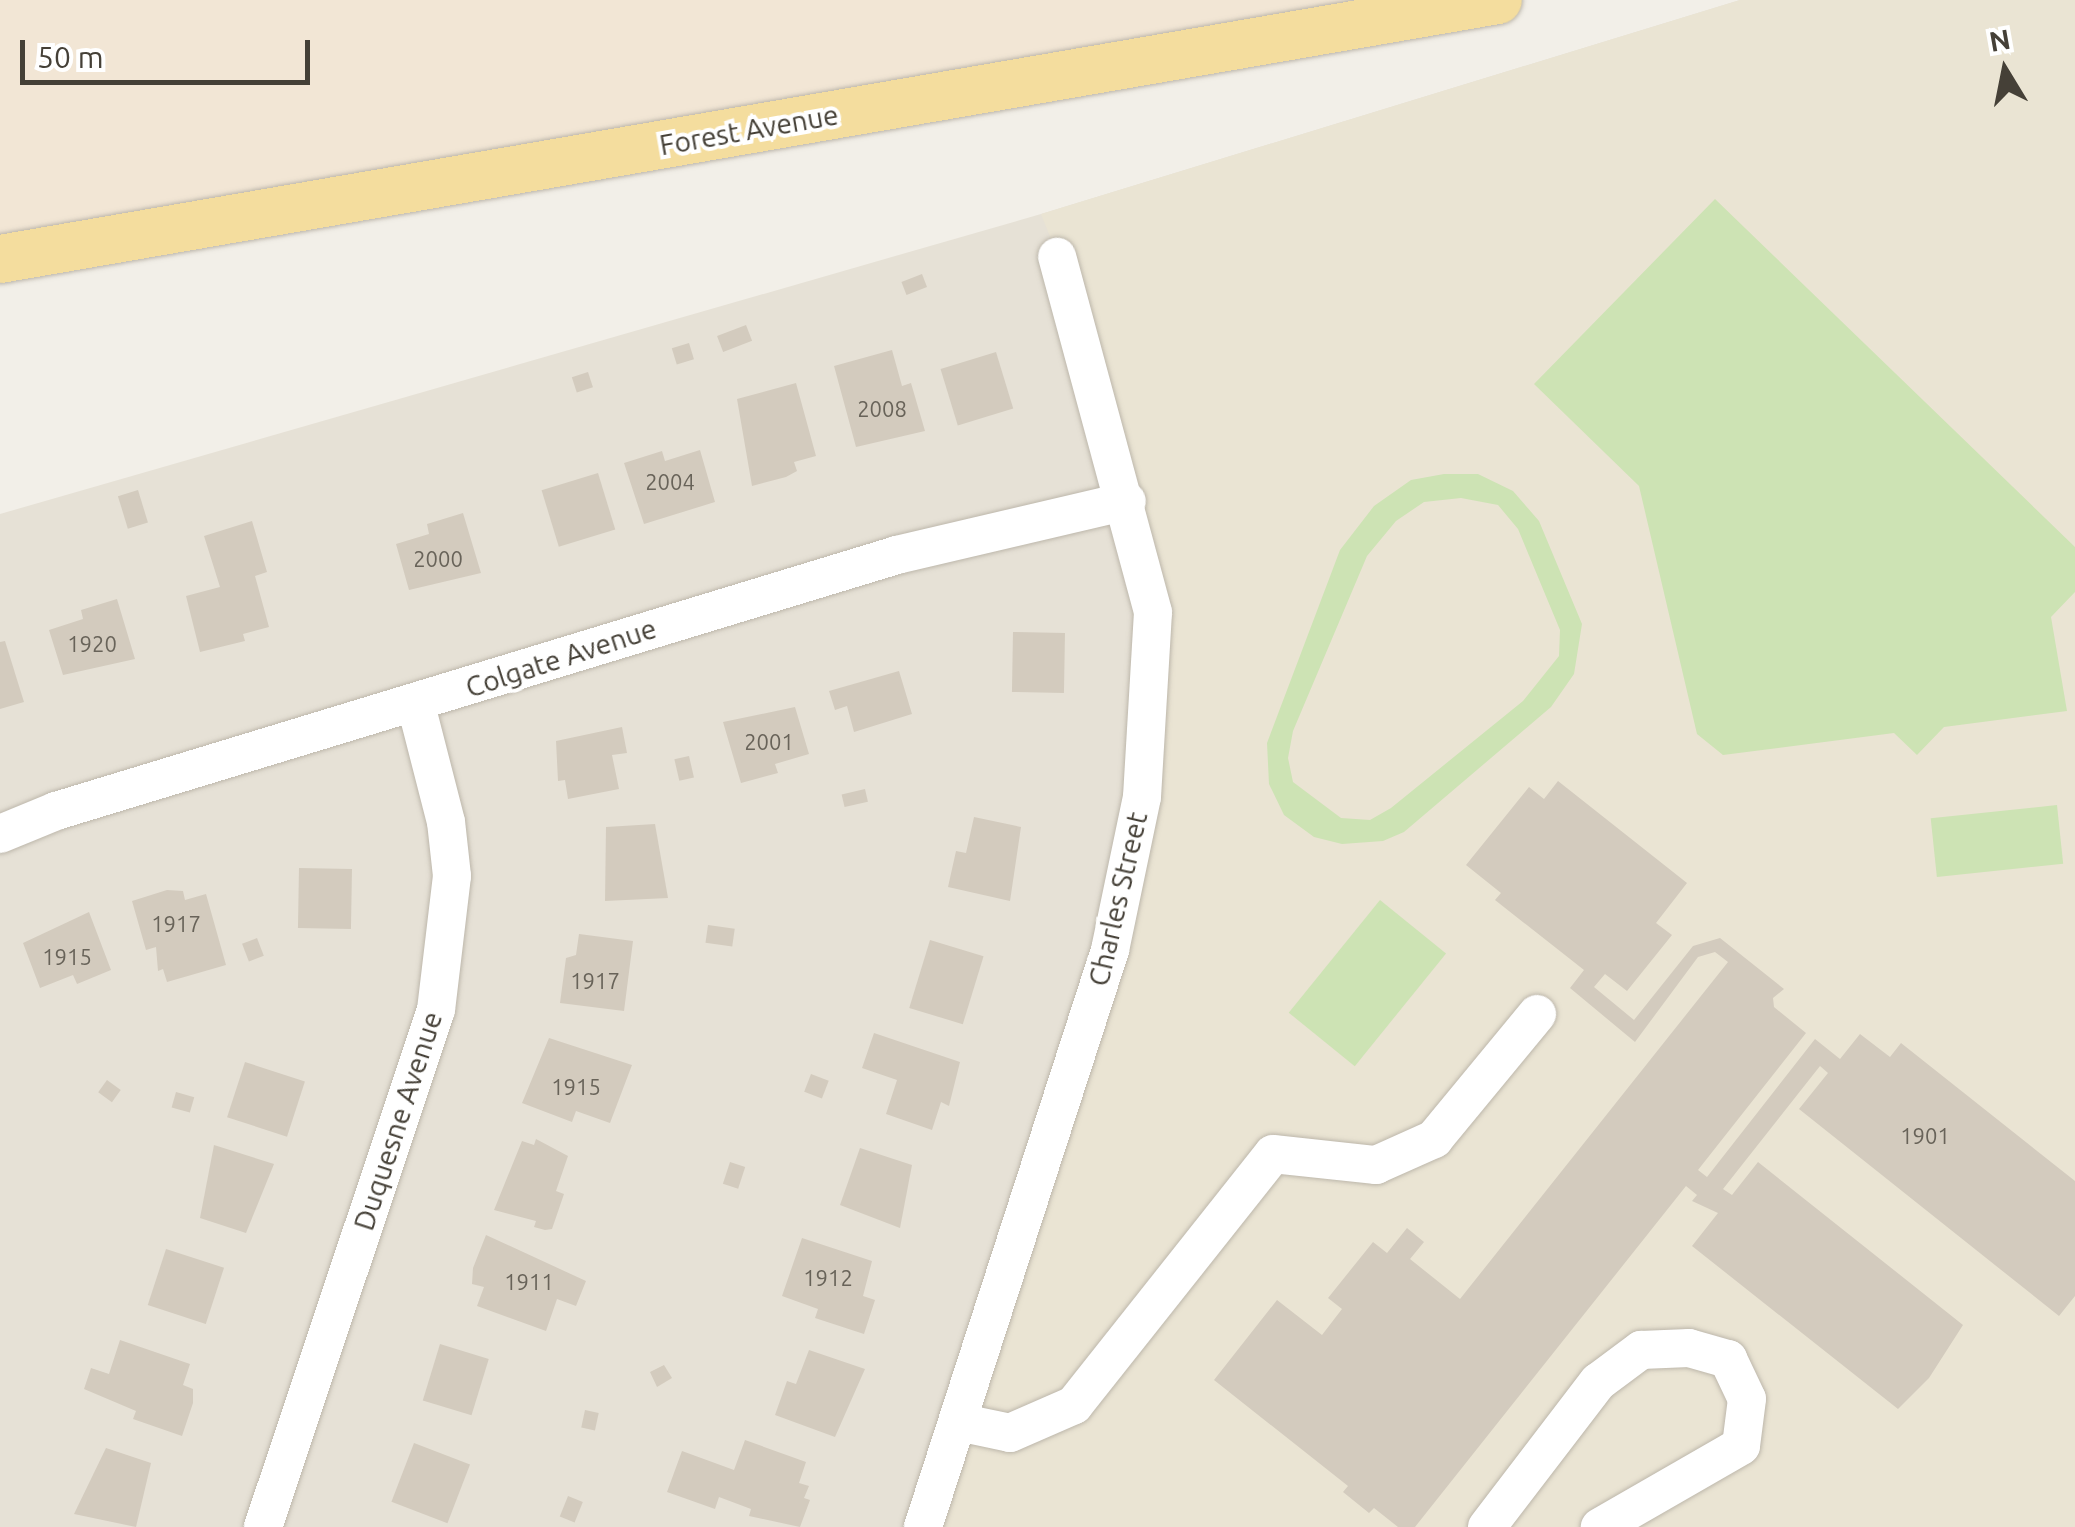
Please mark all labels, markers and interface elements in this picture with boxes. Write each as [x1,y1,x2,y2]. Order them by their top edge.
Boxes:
scale bar [25,20,315,82]
north arrow [1955,20,2055,120]
text: N [1987,23,2013,57]
text: 50 m [37,40,104,74]
street label: Forest Avenue [657,98,841,162]
house number: 2008 [857,396,907,422]
house number: 2004 [645,469,695,495]
house number: 2000 [413,546,463,572]
street label: Colgate Avenue [461,611,661,705]
house number: 1920 [67,631,117,657]
house number: 2001 [744,729,794,755]
street label: Charles Street [1082,809,1154,989]
house number: 1917 [151,911,201,937]
house number: 1915 [42,944,92,970]
house number: 1917 [570,968,620,994]
street label: Duquesne Avenue [347,1007,449,1235]
house number: 1915 [551,1074,601,1100]
house number: 1901 [1900,1123,1950,1149]
house number: 1912 [803,1265,853,1291]
house number: 1911 [504,1269,554,1295]

